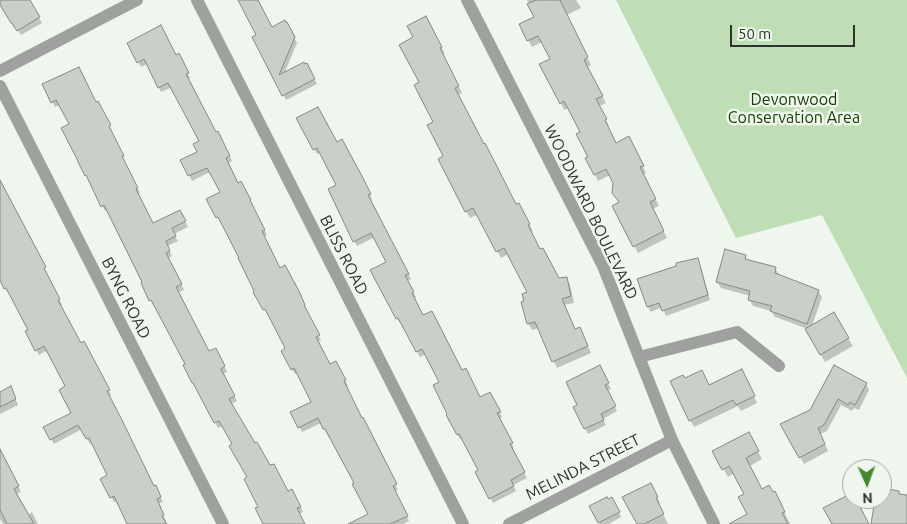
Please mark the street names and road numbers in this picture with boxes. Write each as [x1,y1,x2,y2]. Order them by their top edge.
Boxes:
street label: WOODWARD BOULEVARD [540,121,642,303]
street label: BLISS ROAD [316,212,372,298]
street label: BYNG ROAD [97,254,155,342]
street label: MELINDA STREET [523,430,643,504]

